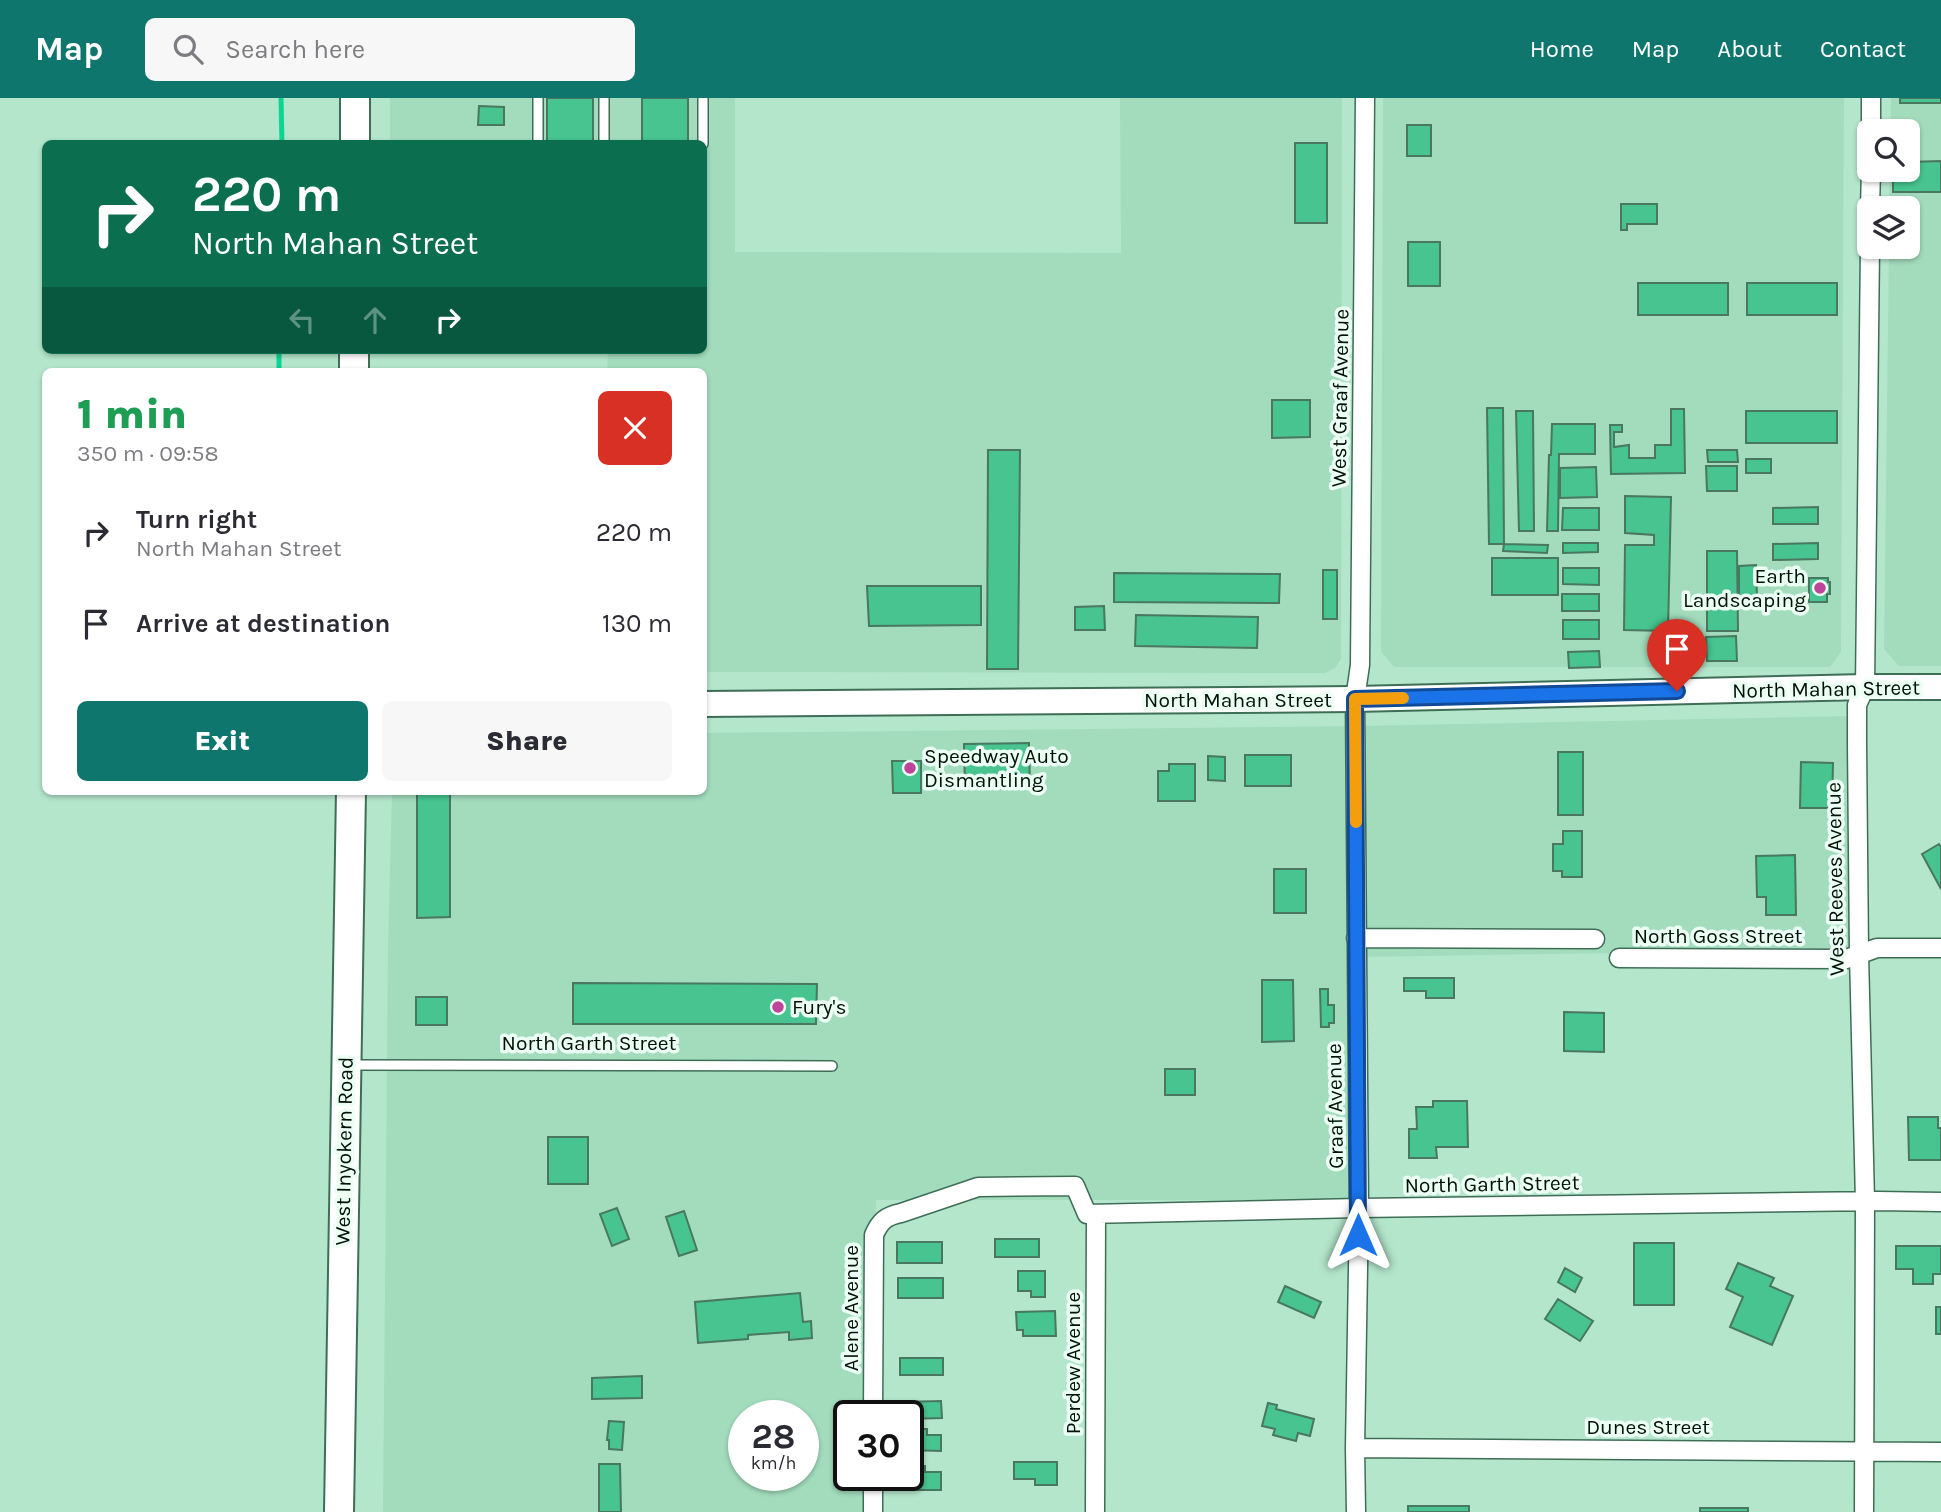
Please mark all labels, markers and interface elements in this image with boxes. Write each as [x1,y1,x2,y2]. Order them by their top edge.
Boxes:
search box [145,18,635,81]
text: Map [35,30,103,68]
icon: search [169,30,207,68]
text: Search here [225,34,365,65]
text: Home [1530,35,1594,63]
text: Map [1632,35,1679,63]
text: About [1717,35,1782,63]
text: Contact [1820,35,1906,63]
map controls [1857,119,1920,259]
button: search [1857,119,1920,182]
text: 220 m [192,166,341,223]
icon: right [77,168,168,259]
button: layers [1857,196,1920,259]
text: North Mahan Street [192,225,478,262]
icon: left [283,301,321,339]
icon: ahead [356,301,394,339]
icon: right [429,301,467,339]
street label: West Graaf Avenue [1326,309,1354,487]
text: 1 min [77,389,187,439]
button: close [598,391,672,465]
text: 350 m · 09:58 [77,440,219,467]
text: Turn right [136,504,257,535]
icon: right [77,514,115,552]
text: 220 m [596,517,672,548]
text: North Mahan Street [136,535,342,562]
place label: Earth Landscaping [1683,564,1806,612]
marker: Earth Landscaping [1812,580,1828,596]
icon: arrive [77,605,115,643]
text: Arrive at destination [136,608,390,639]
text: 130 m [602,608,672,639]
pin [1647,619,1707,691]
icon: arrive [1658,630,1696,668]
street label: North Mahan Street [1732,675,1920,703]
street label: North Mahan Street [1144,688,1332,712]
button: Exit [77,701,368,781]
button: Share [382,701,672,781]
place label: Speedway Auto Dismantling [924,744,1069,792]
marker: Speedway Auto Dismantling [902,760,918,776]
street label: West Reeves Avenue [1821,782,1849,976]
street label: North Goss Street [1634,924,1802,948]
place label: Fury's [792,995,846,1019]
marker: Fury's [770,999,786,1015]
street label: North Garth Street [502,1031,677,1055]
street label: Graaf Avenue [1322,1043,1348,1169]
street label: West Inyokern Road [330,1056,358,1246]
street label: North Garth Street [1404,1170,1580,1198]
position arrow [1321,1198,1395,1272]
street label: Alene Avenue [839,1245,863,1371]
street label: Perdew Avenue [1061,1292,1085,1434]
speed limit sign: 30 [833,1400,924,1491]
street label: Dunes Street [1586,1415,1710,1439]
text: 28 [752,1416,795,1457]
text: km/h [751,1452,796,1474]

